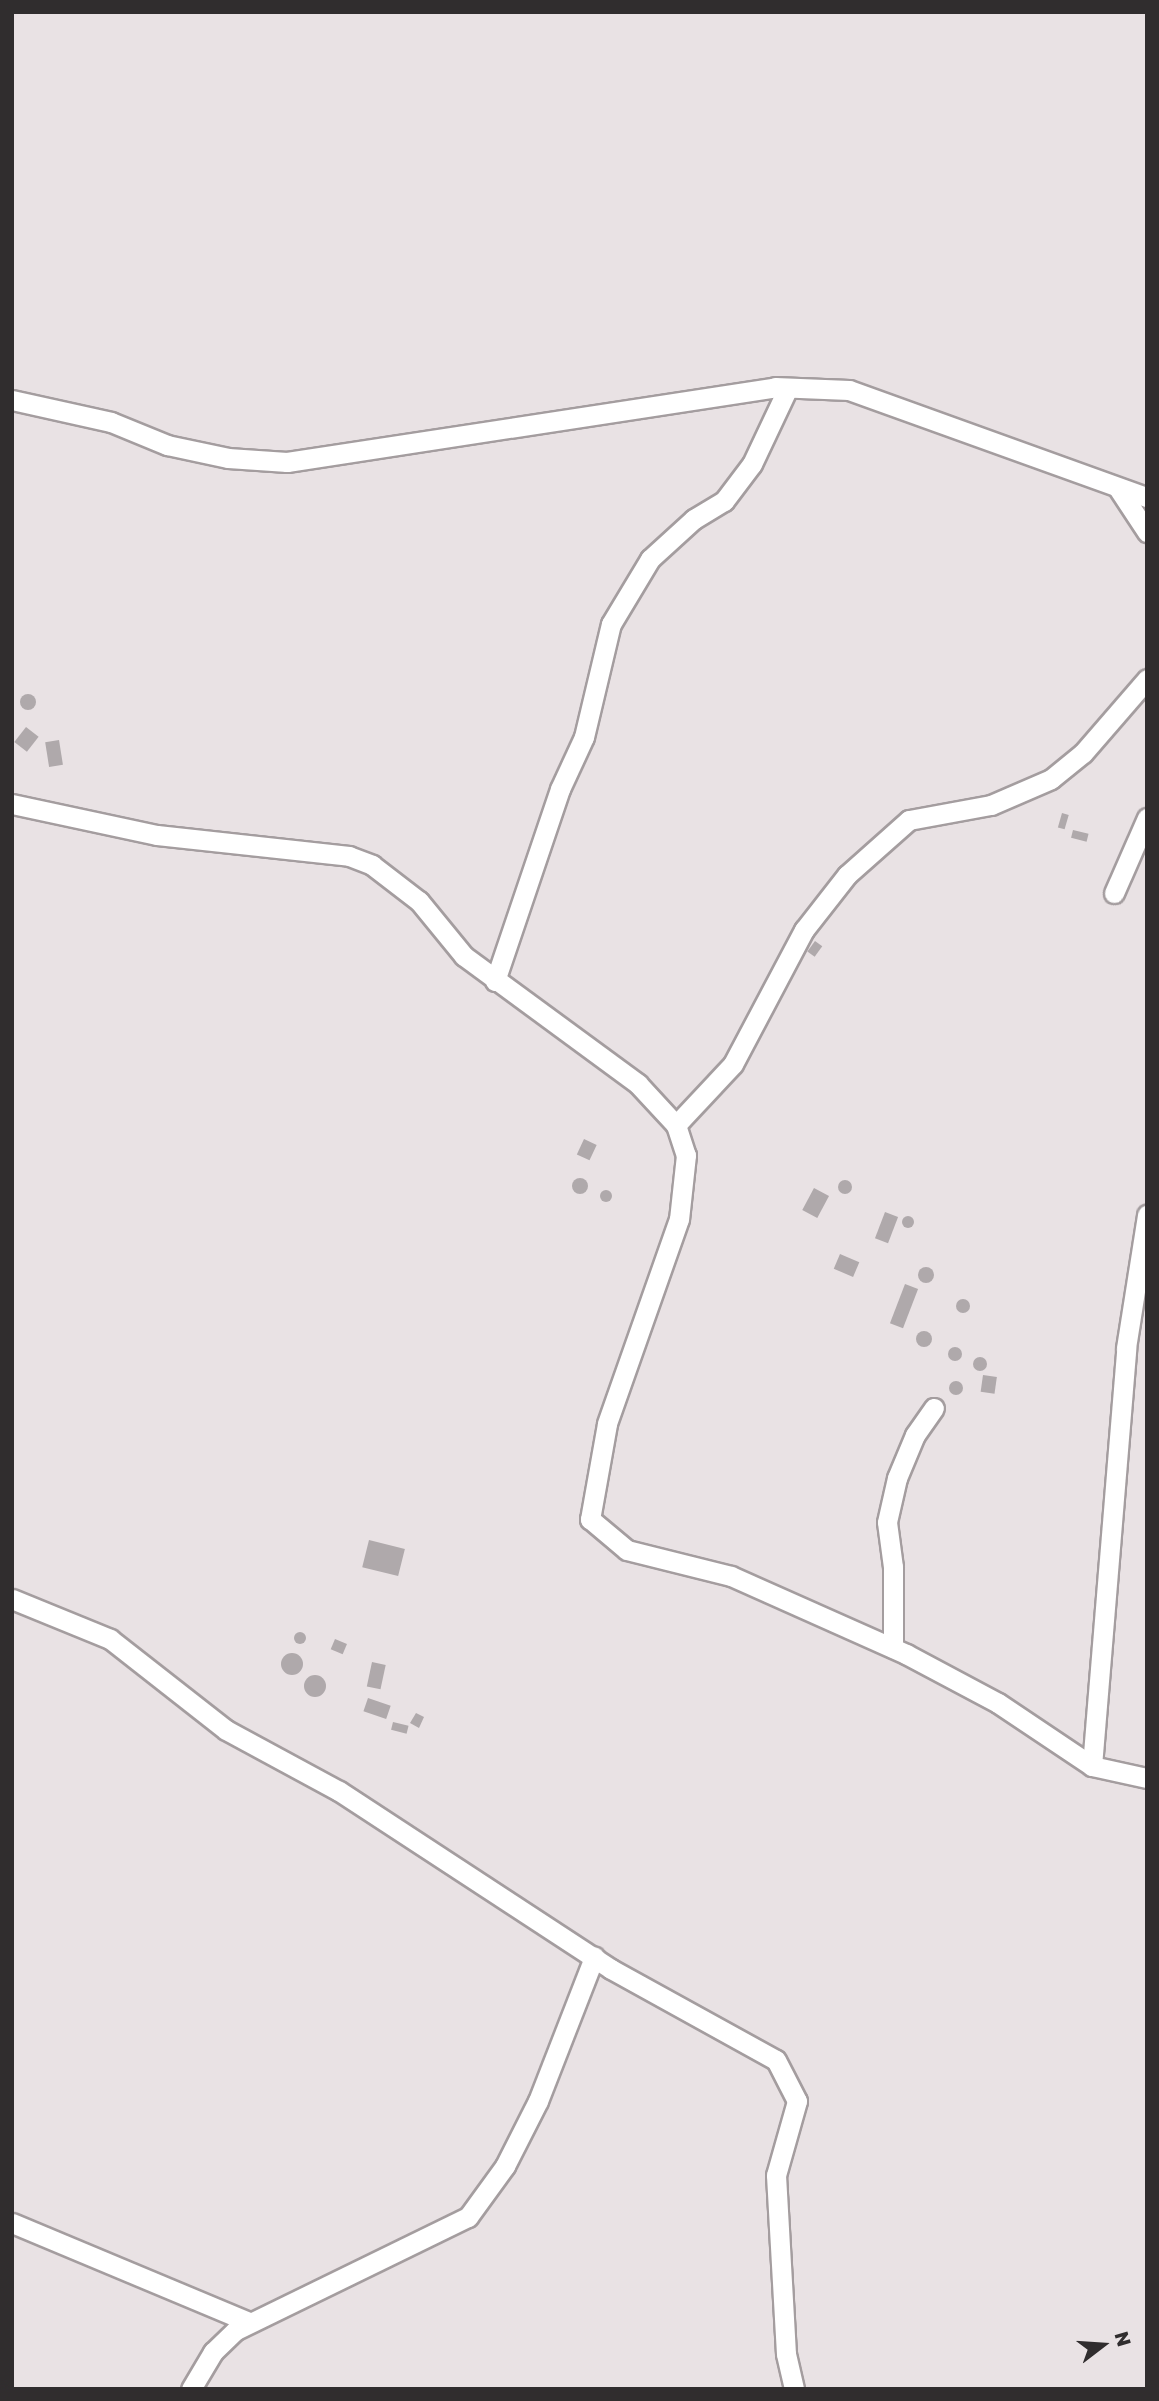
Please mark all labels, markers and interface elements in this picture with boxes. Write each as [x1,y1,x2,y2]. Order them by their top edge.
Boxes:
north arrow [1068,2310,1138,2380]
text: N [1110,2328,1137,2349]

